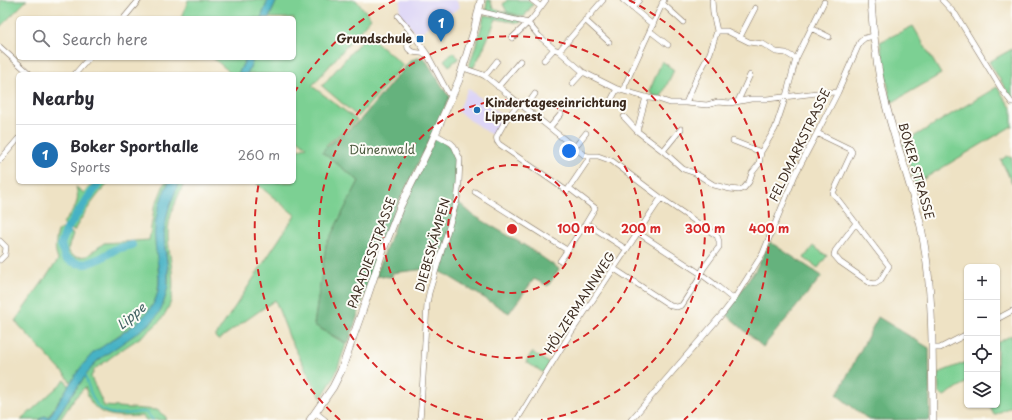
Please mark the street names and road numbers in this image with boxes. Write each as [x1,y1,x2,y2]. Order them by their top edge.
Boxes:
street label: FELDMARKSTRASSE [764,85,834,204]
street label: BOKER STRASSE [894,120,940,222]
street label: PARADIESSTRASSE [343,194,400,311]
street label: DIEBESKÄMPEN [410,196,454,294]
street label: HÖLZERMANNWEG [539,248,619,357]

